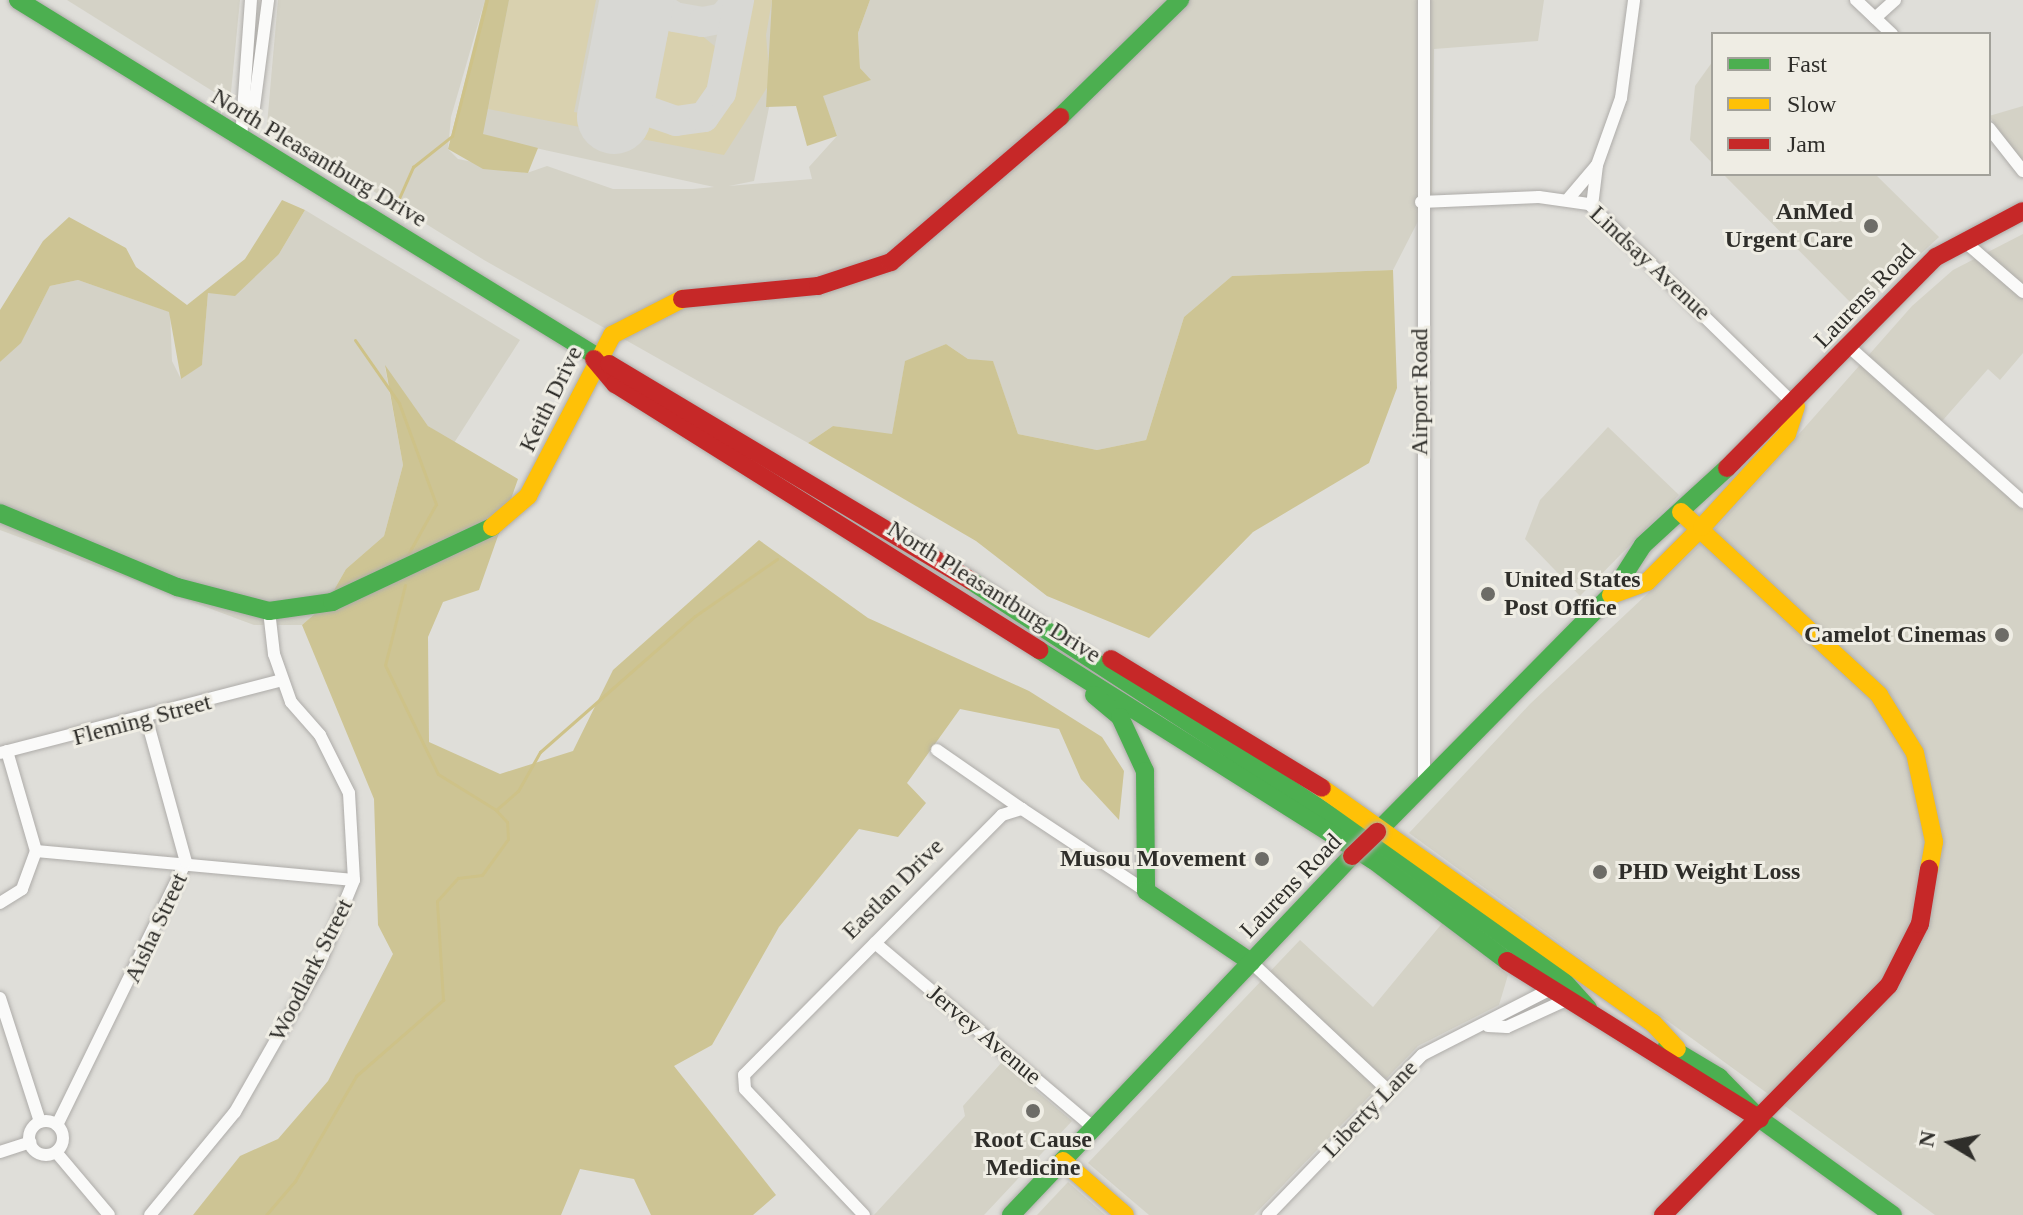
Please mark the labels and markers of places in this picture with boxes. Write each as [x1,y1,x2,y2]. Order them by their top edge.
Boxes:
place label: AnMed Urgent Care [1725,198,1853,254]
marker: AnMed Urgent Care [1860,215,1882,237]
place label: United States Post Office [1504,566,1641,622]
marker: United States Post Office [1479,585,1497,603]
place label: Camelot Cinemas [1804,621,1986,649]
marker: Camelot Cinemas [1993,626,2011,644]
place label: Musou Movement [1060,845,1246,873]
marker: Musou Movement [1253,850,1271,868]
place label: PHD Weight Loss [1618,858,1801,886]
marker: PHD Weight Loss [1589,861,1611,883]
marker: Root Cause Medicine [1022,1100,1044,1122]
place label: Root Cause Medicine [974,1126,1092,1182]

